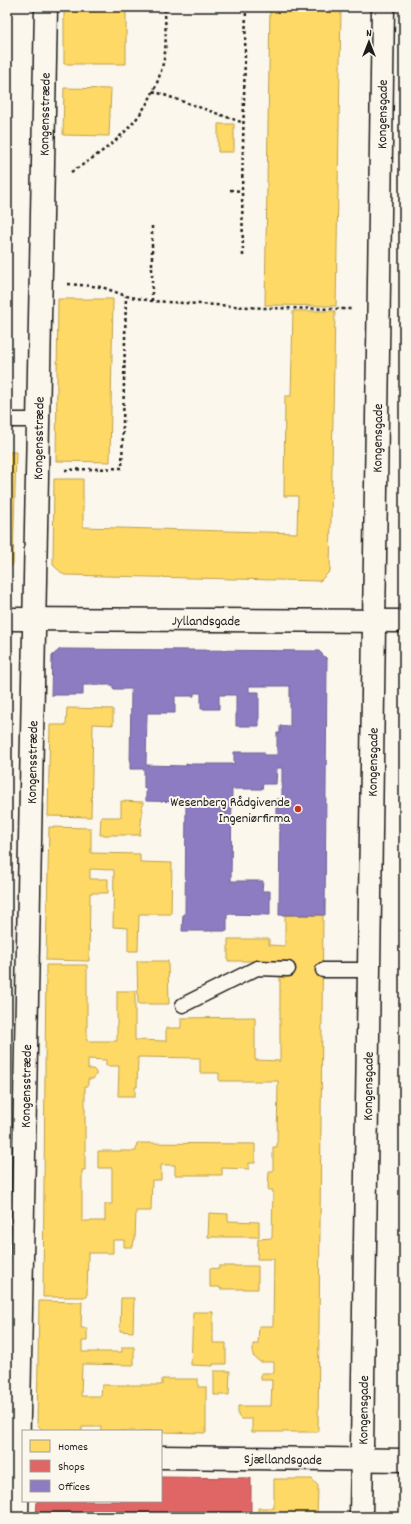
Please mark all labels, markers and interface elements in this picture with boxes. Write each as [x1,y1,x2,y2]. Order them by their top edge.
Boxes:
north arrow [349,22,389,62]
text: N [366,26,372,42]
street label: Kongensstræde [35,72,57,156]
street label: Kongensgade [373,79,394,149]
street label: Kongensstræde [29,396,51,480]
street label: Kongensgade [368,403,389,473]
street label: Jyllandsgade [172,612,240,632]
street label: Kongensstræde [23,720,44,804]
street label: Kongensgade [363,727,385,797]
place label: Wesenberg Rådgivende Ingeniørfirma [170,793,290,829]
marker: Wesenberg Rådgivende Ingeniørfirma [293,804,303,814]
street label: Kongensstræde [16,1044,38,1128]
street label: Kongensgade [359,1051,380,1121]
street label: Kongensgade [354,1375,375,1445]
legend [22,1430,162,1502]
text: Homes [58,1439,88,1456]
street label: Sjællandsgade [244,1450,322,1471]
text: Shops [58,1459,85,1476]
text: Offices [58,1479,90,1496]

